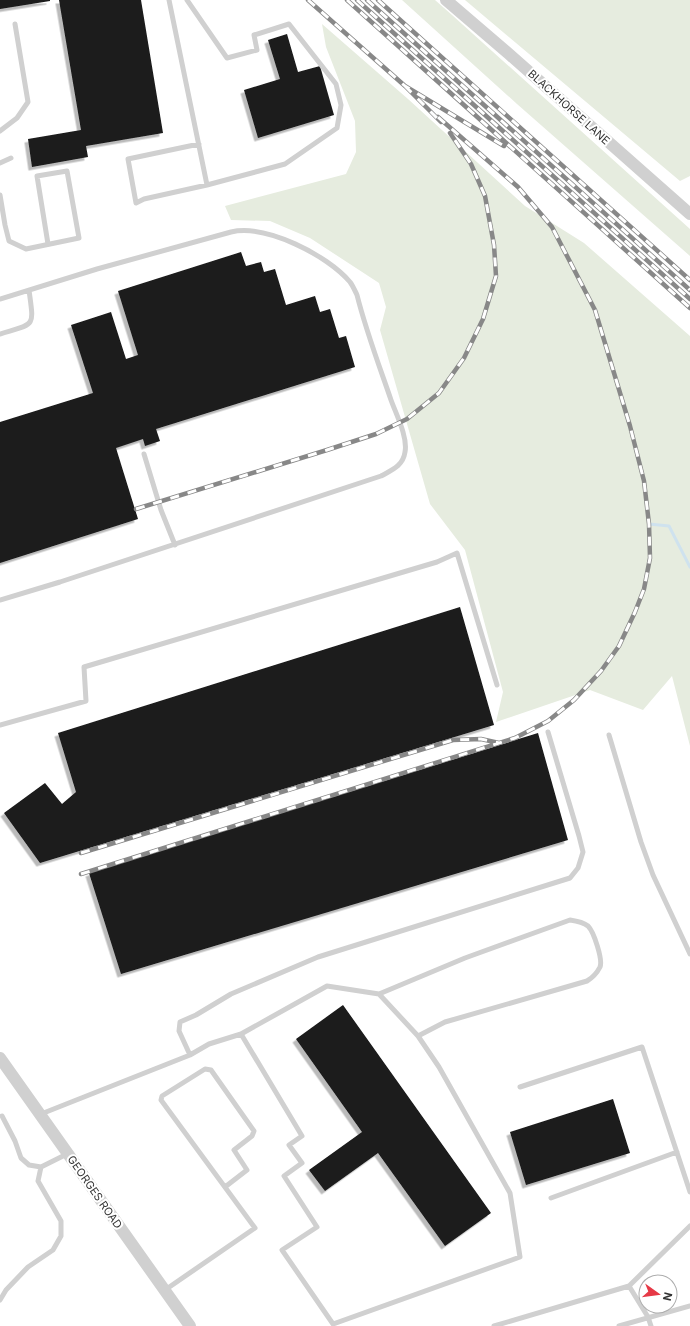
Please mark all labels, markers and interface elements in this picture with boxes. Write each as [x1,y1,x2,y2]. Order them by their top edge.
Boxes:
street label: BLACKHORSE LANE [525,67,613,147]
street label: GEORGES ROAD [65,1153,125,1231]
north arrow [638,1274,678,1314]
text: N [660,1291,676,1302]

